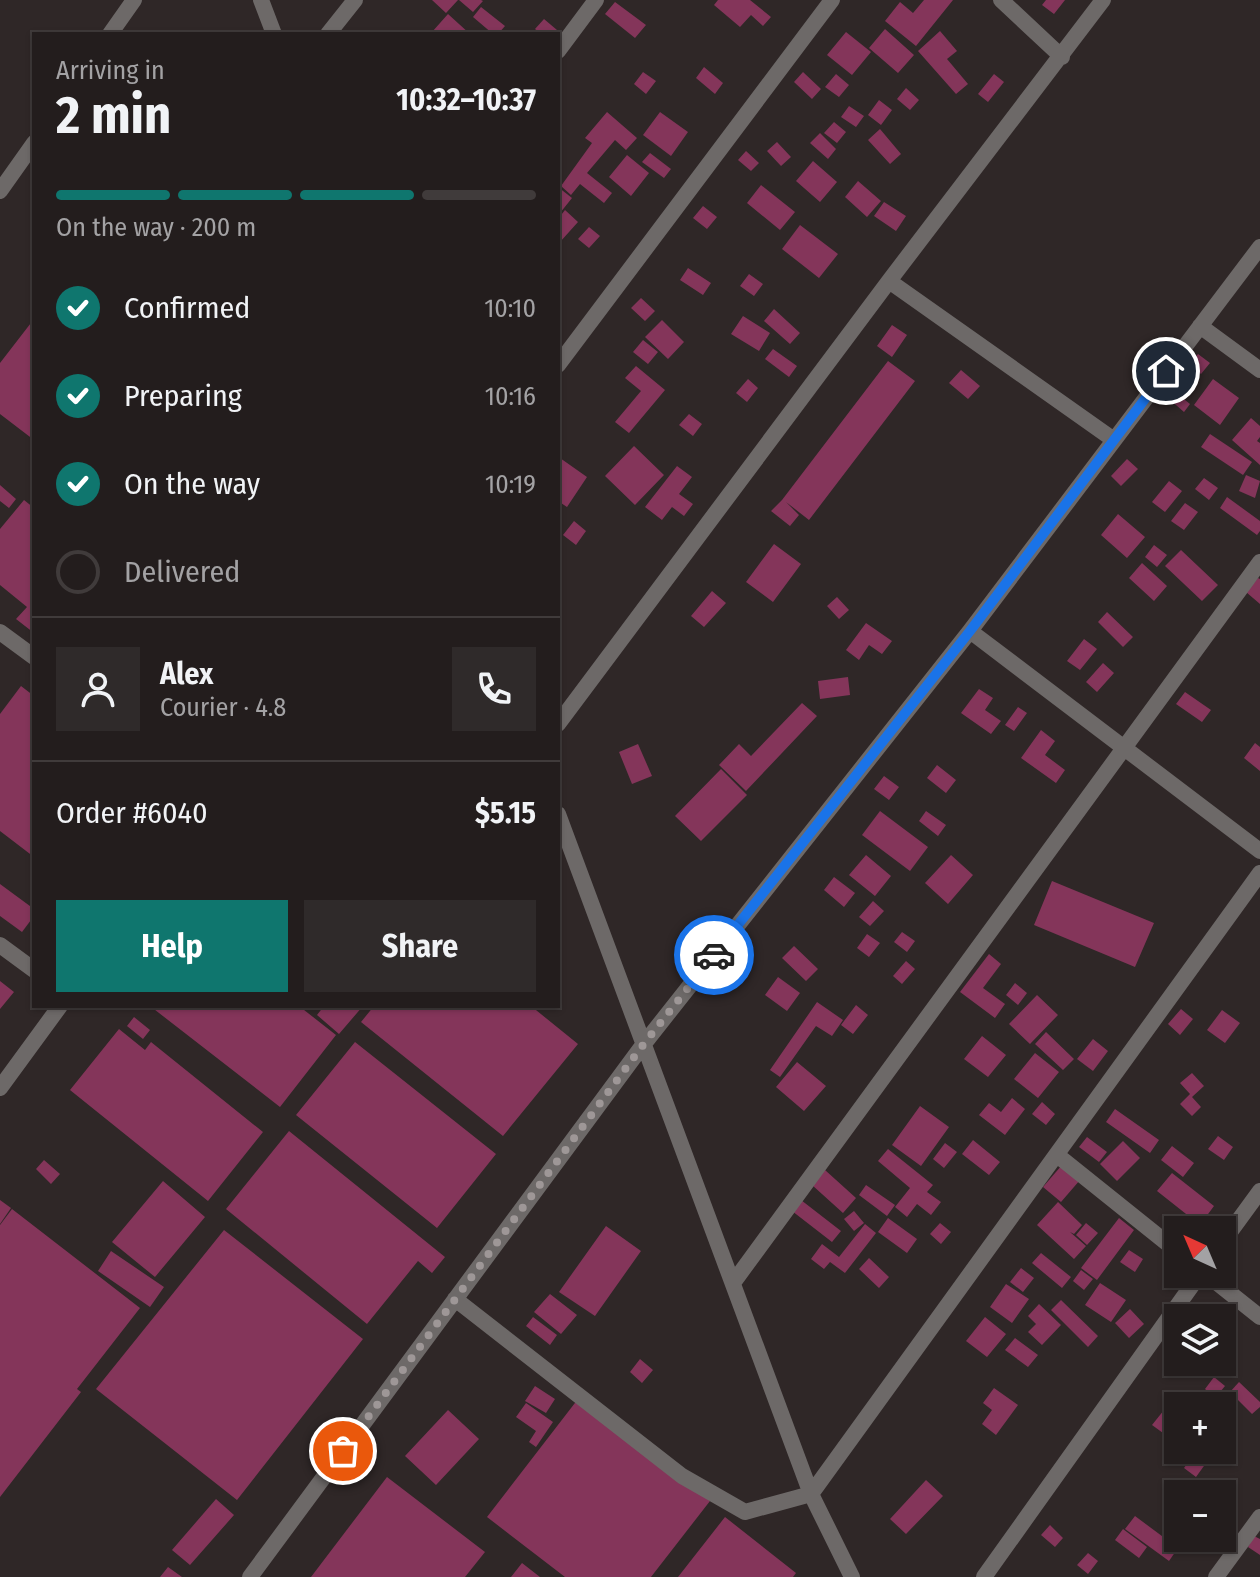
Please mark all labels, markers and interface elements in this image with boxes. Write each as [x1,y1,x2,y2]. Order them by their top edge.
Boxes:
text: Arriving in [56,55,165,86]
text: 10:32–10:37 [396,82,536,118]
text: 2 min [56,84,171,147]
text: On the way · 200 m [56,212,256,243]
icon: check [56,286,100,330]
text: Confirmed [124,290,250,326]
text: 10:10 [484,293,536,324]
pin [1132,337,1200,405]
icon: home [1144,349,1188,393]
icon: check [56,374,100,418]
text: Preparing [124,378,242,414]
text: 10:16 [485,381,536,412]
icon: check [56,462,100,506]
text: On the way [124,466,260,502]
text: 10:19 [485,469,536,500]
text: Delivered [124,554,240,590]
button: person [56,647,140,731]
button: phone [452,647,536,731]
text: Alex [160,656,213,692]
text: Courier · 4.8 [160,692,286,723]
text: Order #6040 [56,795,208,831]
text: $5.15 [475,795,536,831]
button: Help [56,900,288,992]
button: Share [304,900,536,992]
courier [674,915,754,995]
icon: car [692,933,736,977]
north arrow [1164,1216,1236,1288]
map controls [1164,1216,1236,1552]
button: layers [1164,1304,1236,1376]
button: + [1164,1392,1236,1464]
pin [309,1417,377,1485]
icon: bag [321,1429,365,1473]
button: − [1164,1480,1236,1552]

